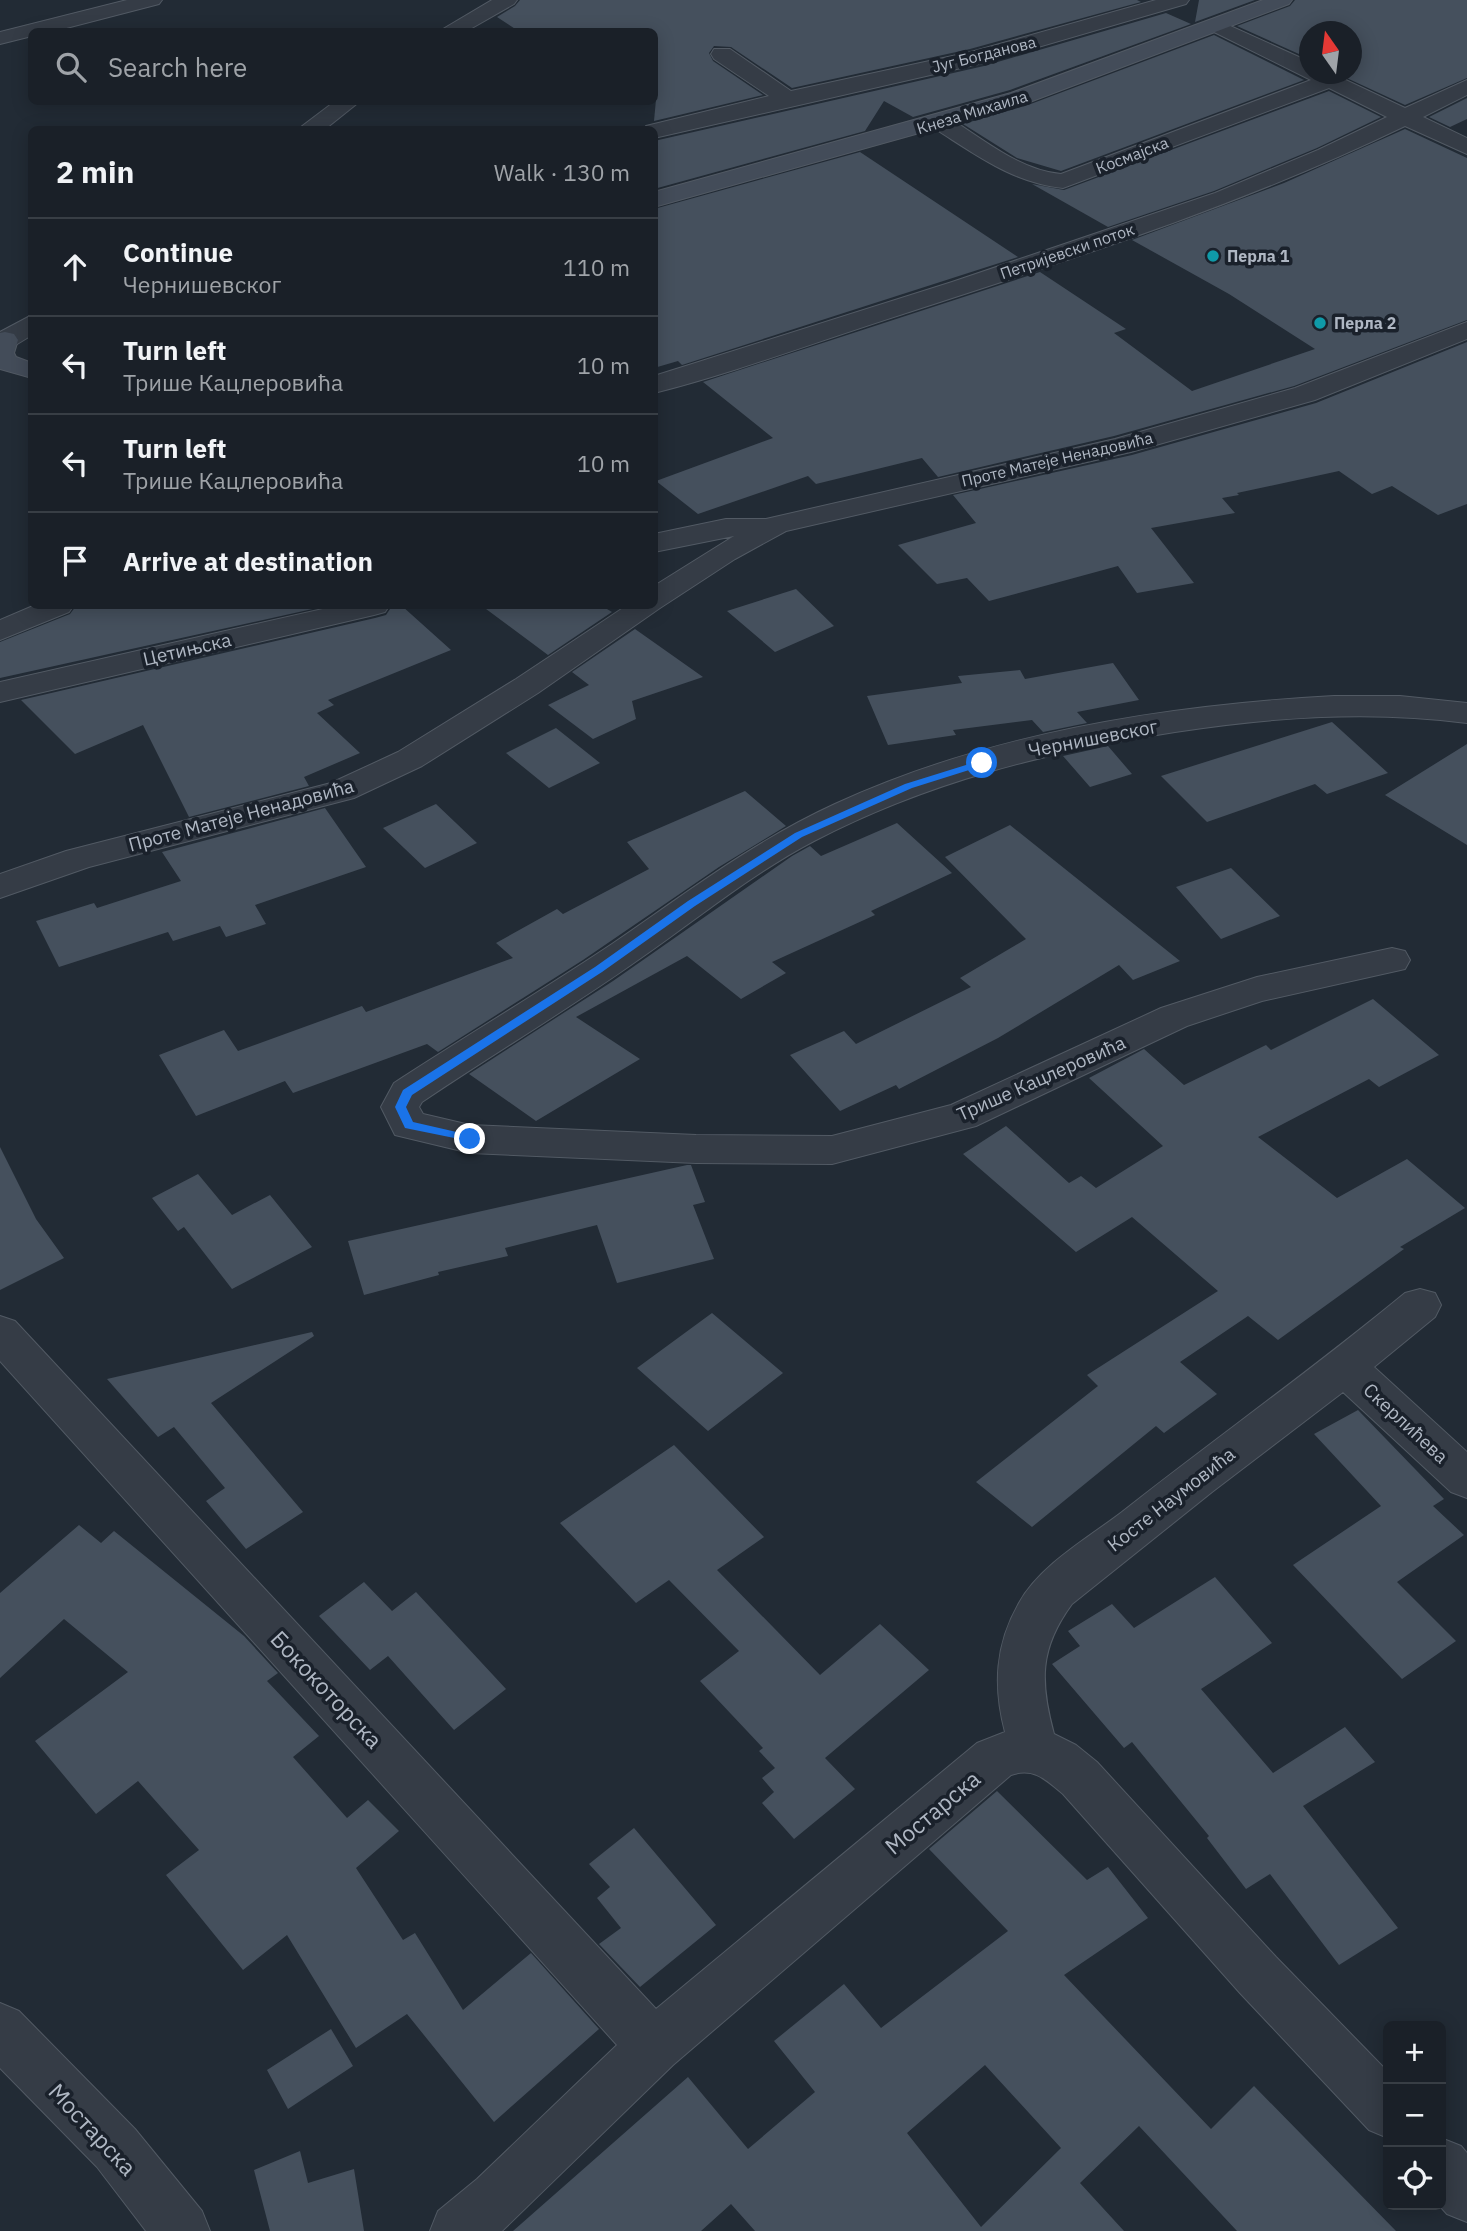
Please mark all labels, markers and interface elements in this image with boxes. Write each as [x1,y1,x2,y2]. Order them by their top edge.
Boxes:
north arrow [1299,21,1362,84]
search box [28,28,658,105]
street label: Југ Богданова [930,31,1038,77]
icon: search [52,48,90,86]
text: Search here [108,50,247,84]
street label: Кнеза Михаила [914,86,1030,138]
street label: Космајска [1093,132,1172,178]
text: 2 min [56,152,134,191]
text: Walk · 130 m [494,157,630,187]
street label: Петријевски поток [997,219,1137,283]
text: Continue [123,235,233,269]
place label: Перла 1 [1227,246,1290,266]
icon: ahead [56,248,94,286]
marker: Перла 1 [1205,248,1221,264]
text: 110 m [563,252,630,282]
text: Чернишевског [123,269,281,299]
place label: Перла 2 [1334,313,1396,333]
marker: Перла 2 [1312,315,1328,331]
text: Turn left [123,333,226,367]
icon: left [56,346,94,384]
text: 10 m [577,350,630,380]
text: Трише Кацлеровића [123,367,343,397]
street label: Проте Матеје Ненадовића [959,427,1155,491]
text: Turn left [123,431,226,465]
icon: left [56,444,94,482]
text: 10 m [577,448,630,478]
text: Трише Кацлеровића [123,465,343,495]
icon: arrive [56,542,94,580]
text: Arrive at destination [123,544,373,578]
street label: Цетињска [141,627,233,671]
street label: Чернишевског [1026,714,1160,762]
route start [966,747,997,778]
street label: Проте Матеје Ненадовића [126,773,356,857]
street label: Трише Кацлеровића [953,1030,1129,1126]
route end [454,1123,485,1154]
street label: Скерлићева [1359,1378,1453,1468]
street label: Косте Наумовића [1102,1442,1240,1556]
street label: Бококоторска [265,1624,389,1754]
street label: Мостарска [878,1763,986,1861]
map controls [1383,2021,1446,2210]
button: + [1383,2021,1446,2084]
street label: Мостарска [43,2076,143,2182]
button: − [1383,2084,1446,2147]
button: locate [1383,2147,1446,2210]

